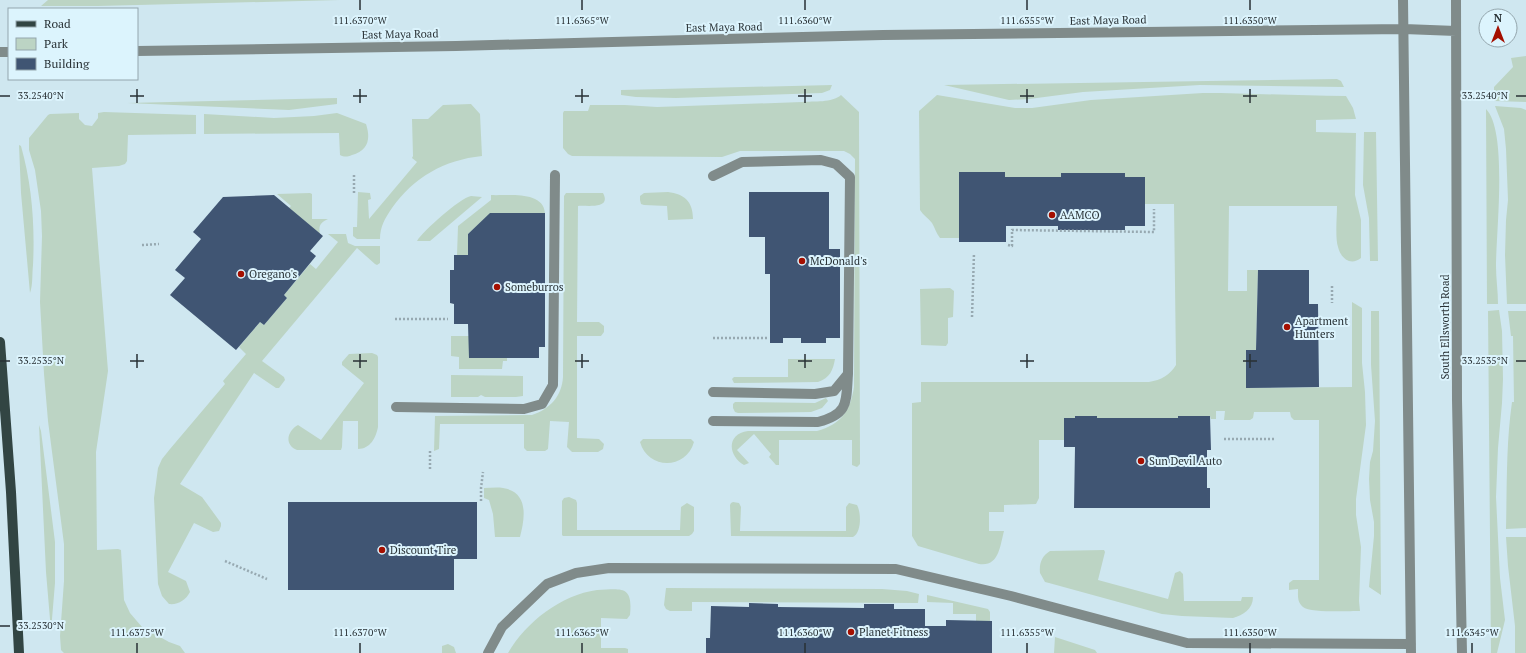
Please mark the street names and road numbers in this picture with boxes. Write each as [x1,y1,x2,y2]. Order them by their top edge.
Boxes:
street label: East Maya Road [1069,12,1147,28]
street label: East Maya Road [685,19,763,35]
street label: East Maya Road [361,26,439,42]
street label: South Ellsworth Road [1438,274,1452,380]

